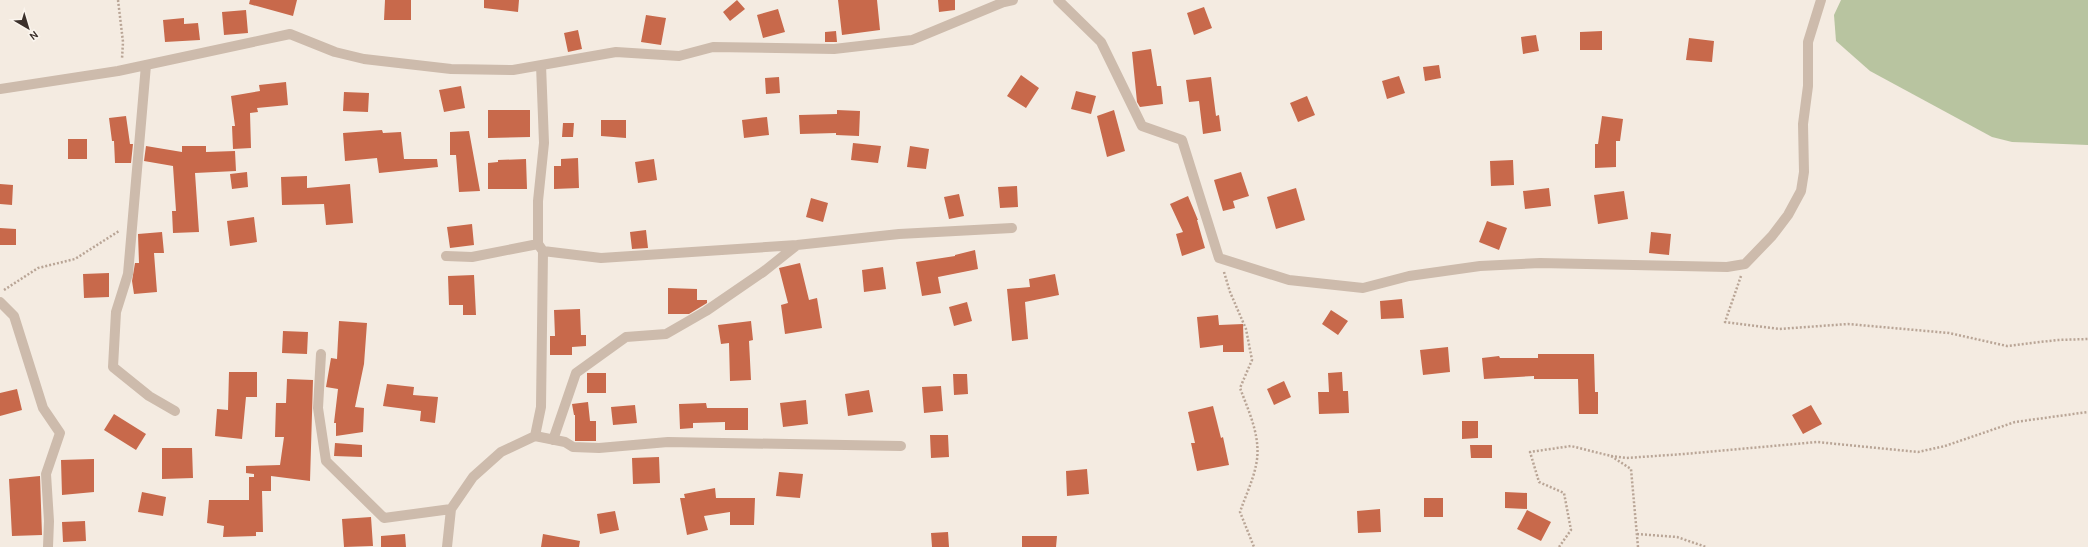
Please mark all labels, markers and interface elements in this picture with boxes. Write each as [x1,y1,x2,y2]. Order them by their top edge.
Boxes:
north arrow [8,8,48,48]
text: N [27,28,41,43]

